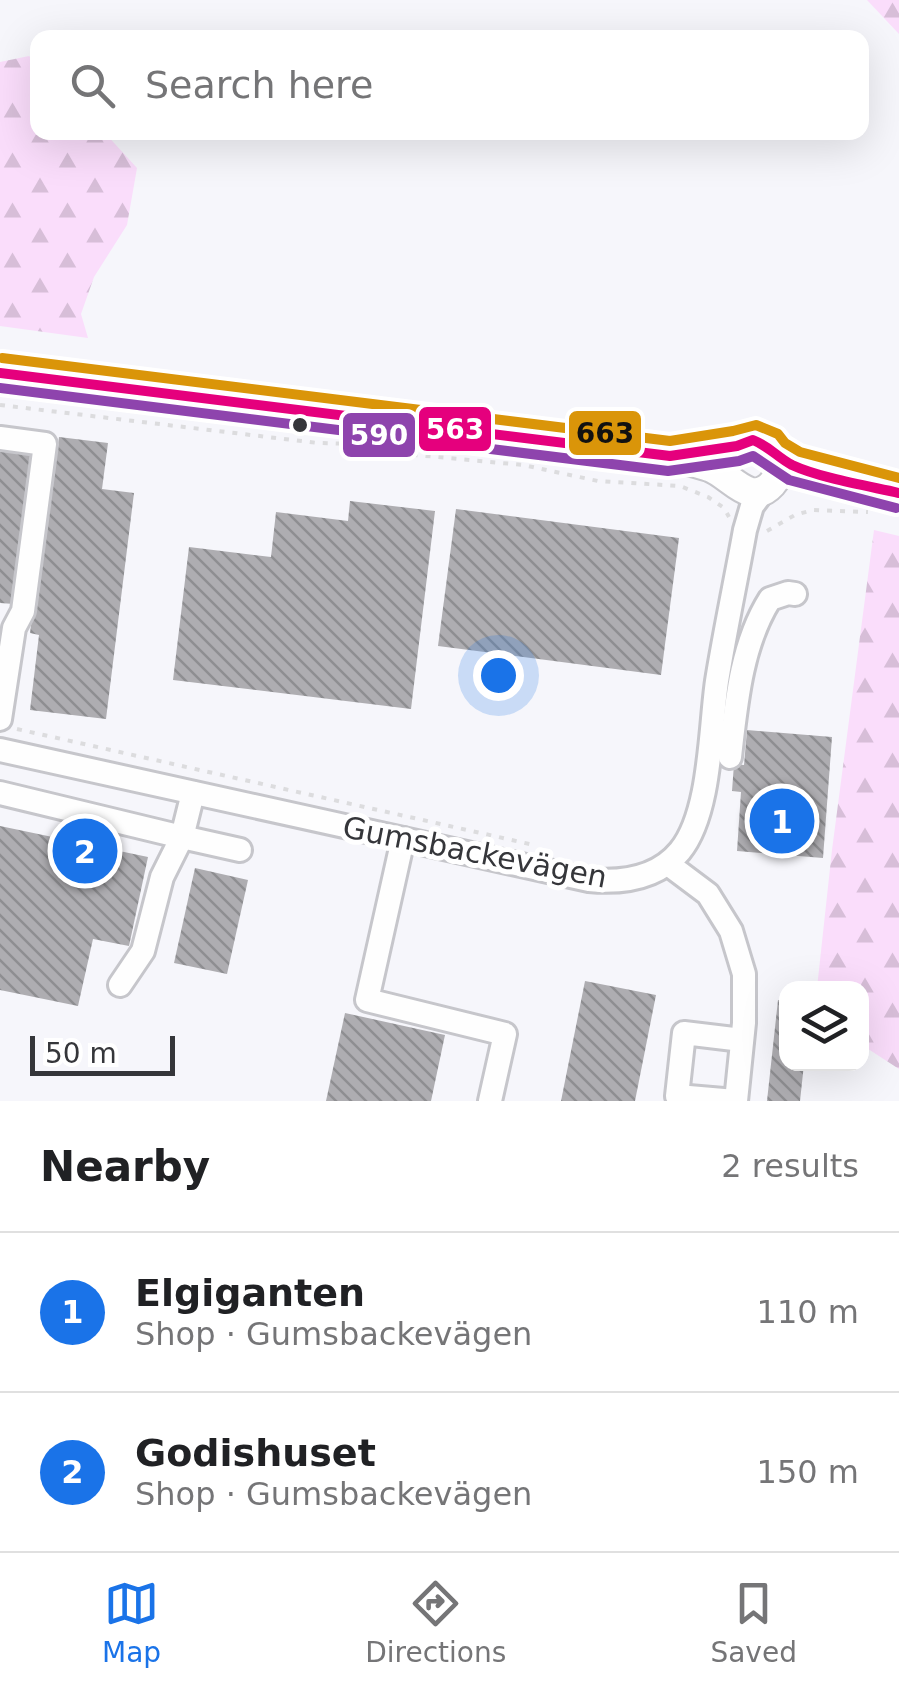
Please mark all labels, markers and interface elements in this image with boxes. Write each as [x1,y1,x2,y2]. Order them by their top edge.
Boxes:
search box [30,30,869,140]
icon: search [65,58,120,113]
text: Search here [145,63,373,107]
line badge: 563 [417,405,493,453]
line badge: 663 [567,409,643,457]
line badge: 590 [341,411,417,459]
text: 563 [426,413,484,446]
unlabelled marker [290,415,310,435]
text: 663 [576,417,634,450]
text: 590 [350,419,408,452]
your location [473,650,524,701]
pin: 1 [750,784,814,858]
street label: Gumsbackevägen [340,809,610,895]
pin: 2 [52,814,118,888]
map controls [779,981,869,1071]
button: layers [779,981,869,1071]
scale bar [30,1031,175,1076]
text: 50 m [45,1037,117,1070]
text: Nearby [40,1142,210,1191]
text: 2 results [721,1147,859,1185]
text: Elgiganten [135,1271,365,1315]
text: 1 [61,1293,84,1331]
text: 110 m [757,1293,859,1331]
text: Shop · Gumsbackevägen [135,1315,532,1353]
text: Godishuset [135,1431,376,1475]
text: 2 [61,1453,84,1491]
text: 150 m [757,1453,859,1491]
text: Shop · Gumsbackevägen [135,1475,532,1513]
tab: Map [102,1576,161,1669]
tab: Directions [365,1576,506,1669]
tab: Saved [710,1576,797,1669]

